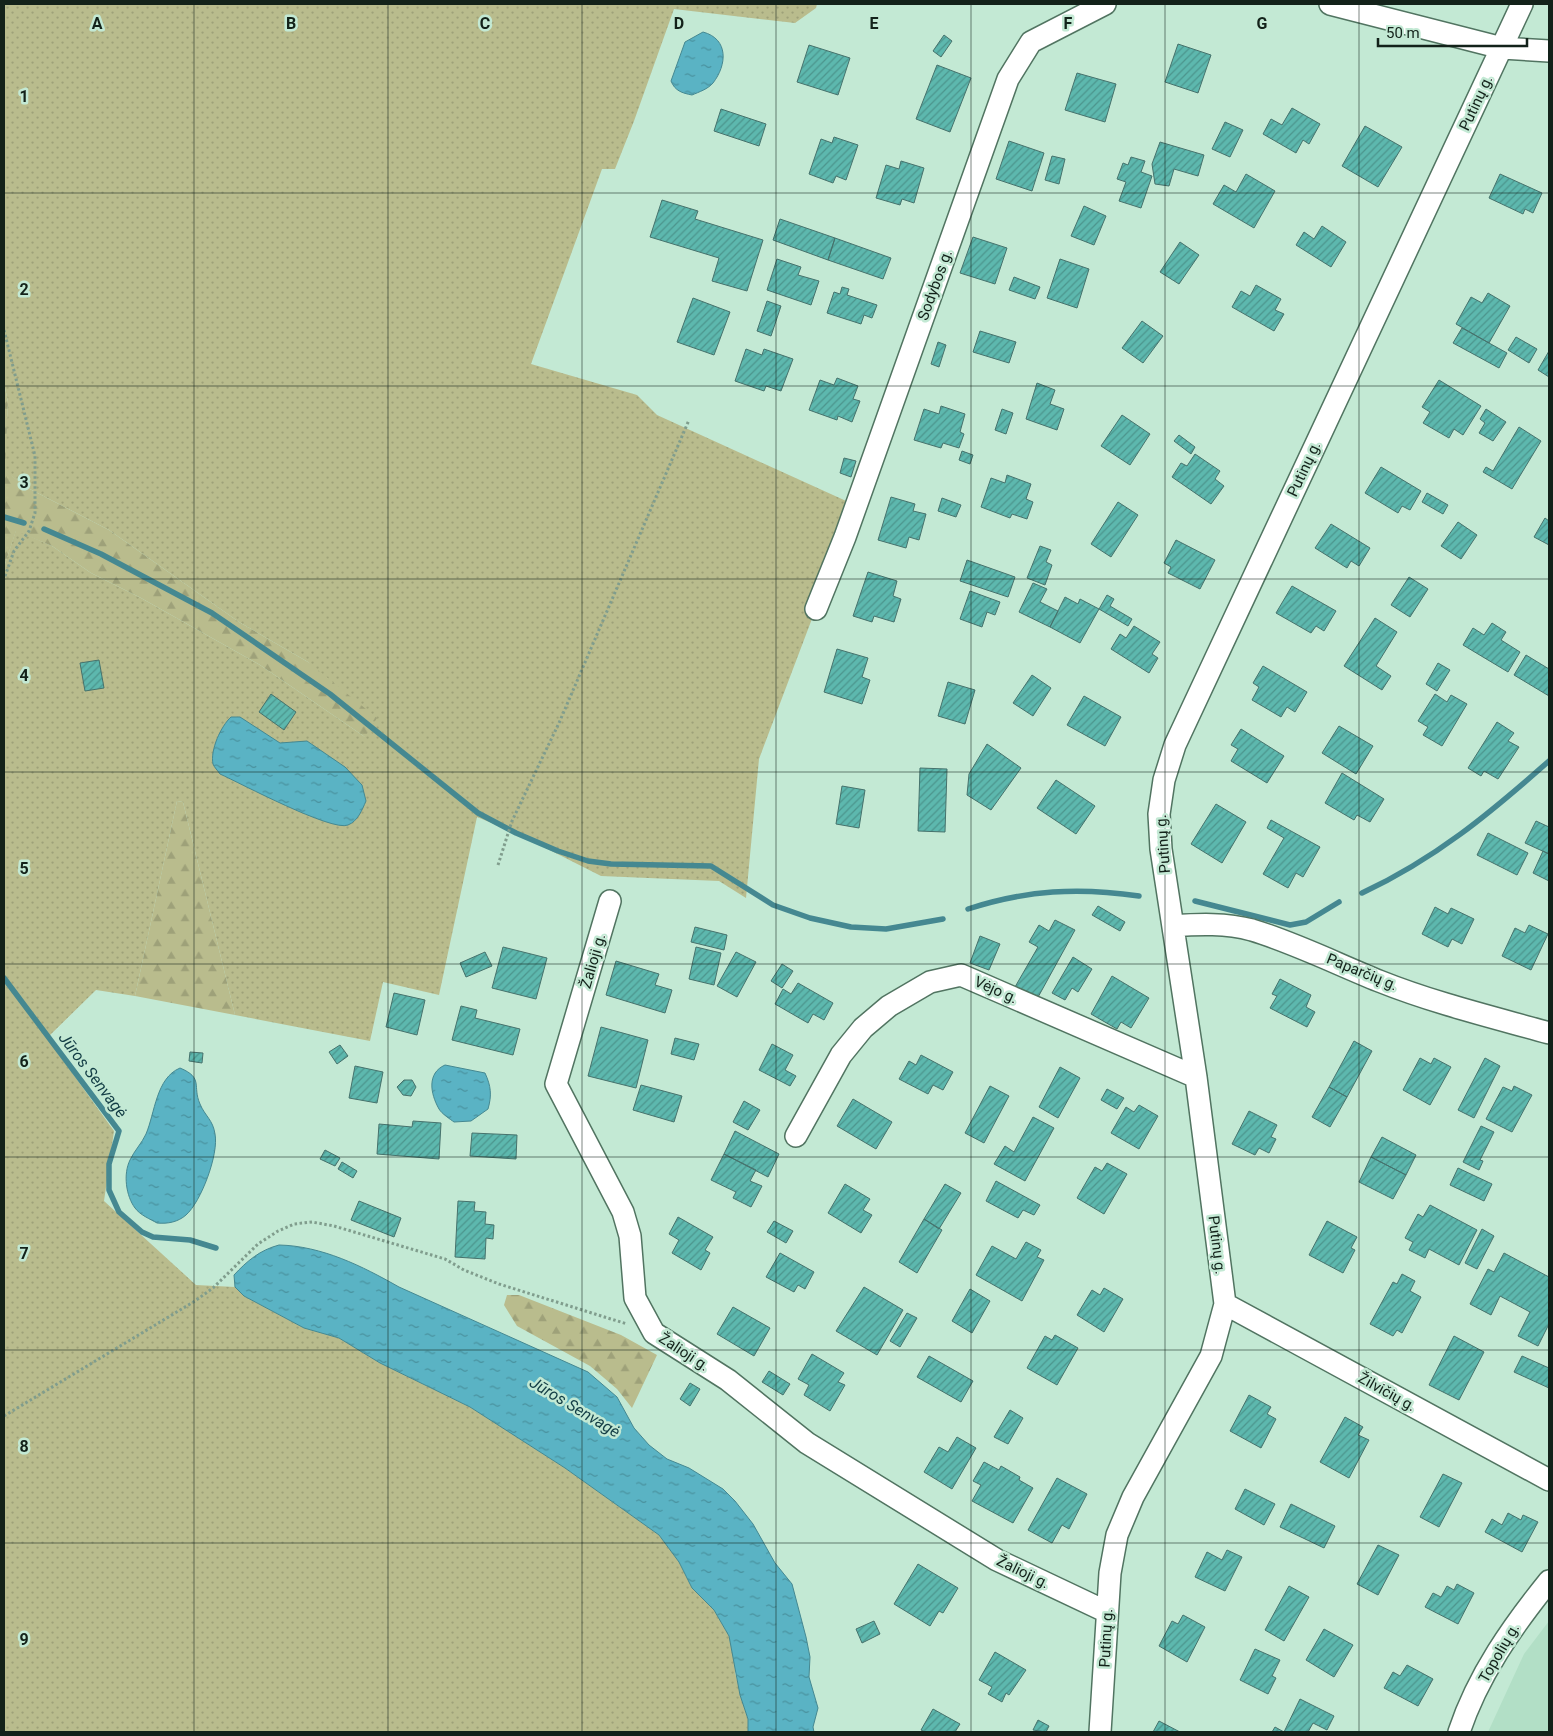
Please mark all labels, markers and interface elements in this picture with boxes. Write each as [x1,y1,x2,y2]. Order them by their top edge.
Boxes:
text: A [92,14,103,33]
text: B [286,14,296,33]
text: C [480,14,490,33]
text: D [674,14,684,33]
text: E [870,14,879,33]
text: F [1064,14,1073,33]
text: G [1257,14,1268,33]
scale bar [1378,15,1527,47]
text: 50 m [1386,24,1420,42]
street label: Putinų g. [1455,72,1497,134]
text: 1 [19,87,29,106]
street label: Sodybos g. [914,247,956,323]
text: 2 [19,280,29,299]
street label: Putinų g. [1283,438,1325,500]
text: 3 [19,473,29,492]
text: 4 [19,666,29,685]
street label: Putinų g. [1152,814,1174,874]
text: 5 [19,859,29,878]
street label: Žalioji g. [577,931,609,991]
street label: Paparčių g. [1324,950,1400,994]
street label: Vėjo g. [972,973,1020,1007]
water label: Jūros Senvagė [55,1029,131,1121]
text: 6 [19,1052,29,1071]
street label: Putinų g. [1204,1215,1230,1275]
text: 7 [19,1244,29,1263]
street label: Žalioji g. [655,1329,713,1375]
street label: Žilvičių g. [1355,1369,1419,1415]
water label: Jūros Senvagė [526,1373,624,1441]
text: 8 [19,1437,29,1456]
street label: Žalioji g. [994,1552,1052,1592]
street label: Putinų g. [1095,1608,1117,1668]
street label: Topolių g. [1475,1620,1523,1686]
text: 9 [19,1630,29,1649]

